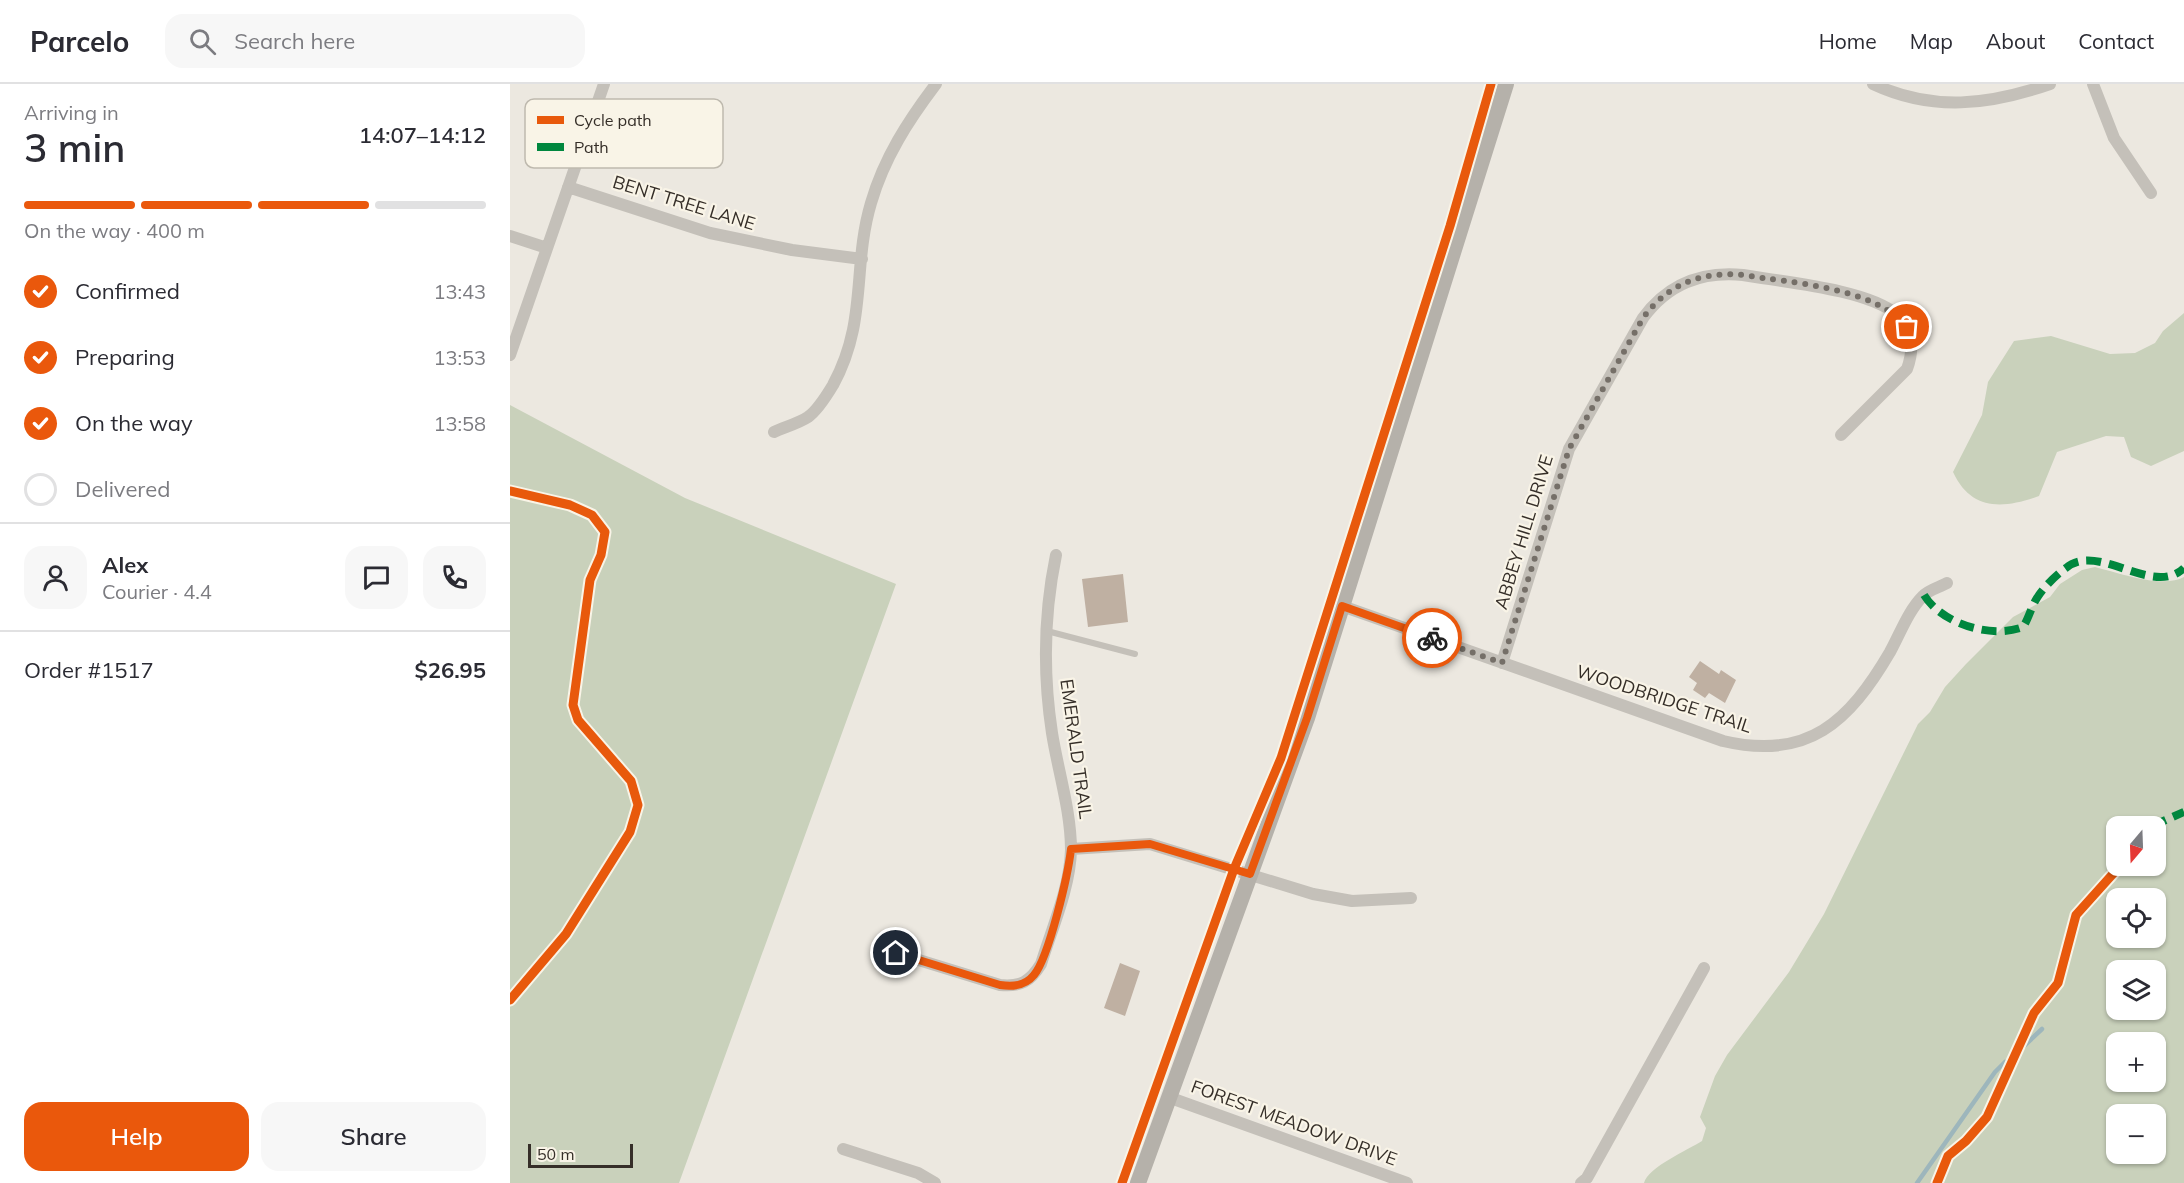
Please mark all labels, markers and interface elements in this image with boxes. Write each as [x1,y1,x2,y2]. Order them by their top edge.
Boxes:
search box [165,14,585,68]
text: Parcelo [30,24,129,59]
icon: search [186,25,219,58]
text: Search here [234,27,355,55]
text: Home [1819,28,1877,54]
text: Map [1910,28,1953,54]
text: About [1986,28,2045,54]
text: Contact [2078,28,2154,54]
legend [525,99,723,168]
text: Arriving in [24,100,119,125]
text: Cycle path [574,110,652,130]
text: 14:07–14:12 [359,121,486,149]
text: 3 min [24,123,125,172]
text: Path [574,137,609,157]
street label: BENT TREE LANE [610,170,758,235]
text: On the way · 400 m [24,218,205,243]
icon: check [24,275,57,308]
text: Confirmed [75,277,180,305]
text: 13:43 [433,279,486,304]
pin [1881,301,1932,352]
icon: bag [1890,310,1923,343]
icon: check [24,341,57,374]
text: Preparing [75,343,175,371]
text: 13:53 [433,345,486,370]
icon: check [24,407,57,440]
text: On the way [75,409,193,437]
text: 13:58 [433,411,486,436]
street label: ABBEY HILL DRIVE [1489,452,1558,612]
text: Delivered [75,475,170,503]
button: person [24,546,87,609]
button: chat [345,546,408,609]
button: phone [423,546,486,609]
text: Alex [102,551,148,579]
text: Courier · 4.4 [102,579,212,604]
courier [1402,608,1462,668]
icon: bike [1416,622,1449,655]
text: Order #1517 [24,656,154,684]
text: $26.95 [415,656,486,684]
street label: WOODBRIDGE TRAIL [1574,659,1755,738]
street label: EMERALD TRAIL [1055,678,1098,820]
north arrow [2106,816,2166,876]
map controls [2106,816,2166,1164]
button: locate [2106,888,2166,948]
pin [870,927,921,978]
icon: home [879,936,912,969]
button: layers [2106,960,2166,1020]
button: + [2106,1032,2166,1092]
street label: FOREST MEADOW DRIVE [1188,1075,1400,1171]
button: Help [24,1102,249,1171]
button: Share [261,1102,486,1171]
button: − [2106,1104,2166,1164]
scale bar [528,1141,633,1168]
text: 50 m [537,1144,574,1164]

